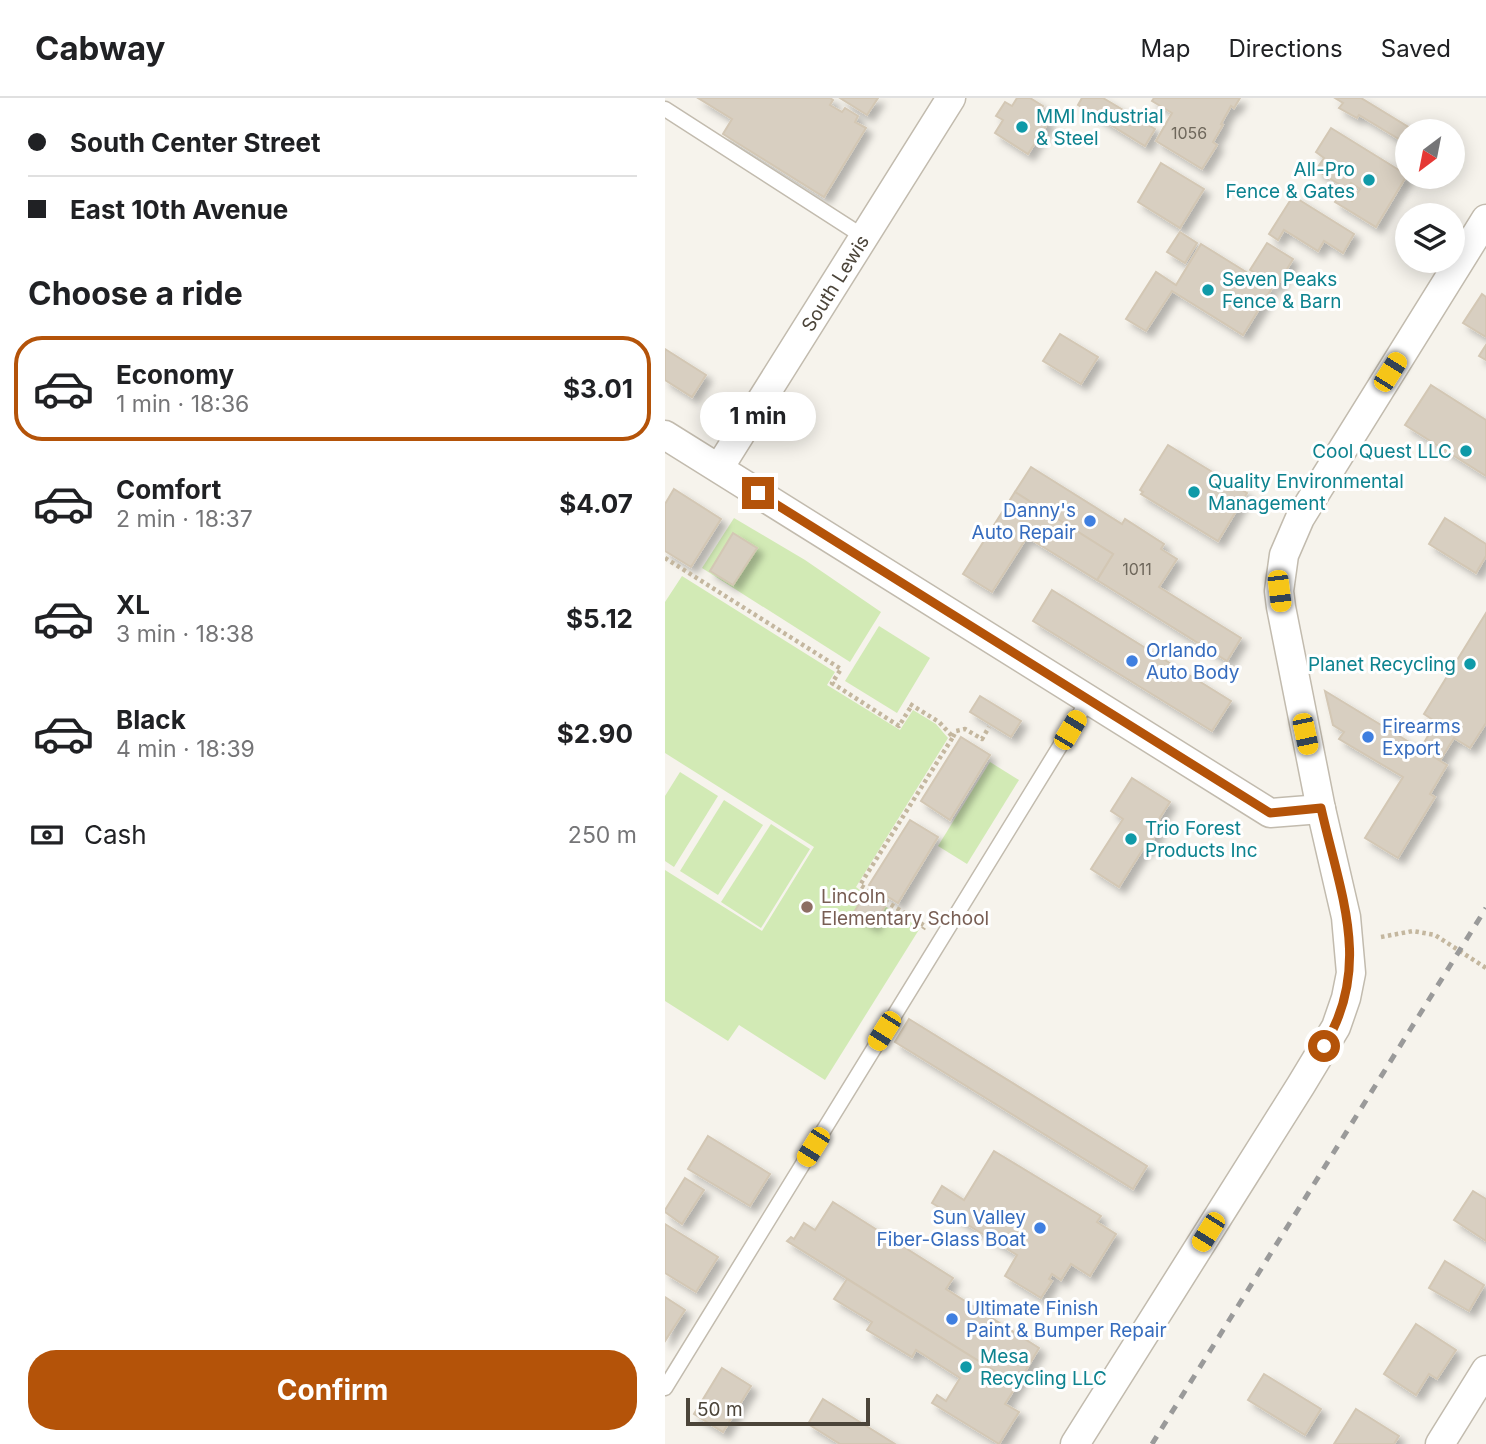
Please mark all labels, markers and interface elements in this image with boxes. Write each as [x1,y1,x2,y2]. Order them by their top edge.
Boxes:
text: Cabway [35,28,165,68]
text: Map [1141,34,1190,63]
text: Directions [1228,34,1343,63]
text: Saved [1381,34,1451,63]
place label: MMI Industrial & Steel [1036,105,1164,150]
marker: MMI Industrial & Steel [1014,119,1030,135]
north arrow [1395,119,1465,189]
map controls [1395,119,1465,273]
house number: 1056 [1171,123,1207,143]
text: South Center Street [70,127,321,158]
place label: All-Pro Fence & Gates [1225,158,1355,203]
marker: All-Pro Fence & Gates [1361,172,1377,188]
text: East 10th Avenue [70,194,288,225]
button: layers [1395,203,1465,273]
street label: South Lewis [797,231,874,336]
place label: Seven Peaks Fence & Barn [1222,268,1341,313]
text: Choose a ride [28,274,243,313]
marker: Seven Peaks Fence & Barn [1200,282,1216,298]
car [1370,349,1411,395]
icon: car [32,357,95,420]
text: Economy [116,359,234,390]
text: $3.01 [563,373,633,404]
text: 1 min · 18:36 [116,390,249,418]
callout: 1 min [700,392,816,440]
text: 1 min [730,402,786,430]
place label: Cool Quest LLC [1312,440,1452,463]
marker: Cool Quest LLC [1458,443,1474,459]
place label: Quality Environmental Management [1208,470,1404,515]
icon: car [32,472,95,535]
text: Comfort [116,474,221,505]
route end [742,477,774,509]
marker: Quality Environmental Management [1186,484,1202,500]
text: $4.07 [559,488,633,519]
place label: Danny's Auto Repair [972,499,1076,544]
text: 2 min · 18:37 [116,505,253,533]
marker: Danny's Auto Repair [1082,513,1098,529]
house number: 1011 [1122,559,1152,579]
car [1267,569,1292,613]
icon: car [32,587,95,650]
text: XL [116,589,150,620]
text: $5.12 [566,603,633,634]
text: 3 min · 18:38 [116,620,254,648]
place label: Orlando Auto Body [1146,639,1240,684]
marker: Orlando Auto Body [1124,653,1140,669]
place label: Planet Recycling [1308,653,1456,676]
marker: Planet Recycling [1462,656,1478,672]
icon: car [32,702,95,765]
text: Black [116,704,186,735]
car [1051,707,1090,753]
car [1291,711,1320,757]
place label: Firearms Export [1382,715,1461,760]
text: $2.90 [557,718,633,749]
marker: Firearms Export [1360,729,1376,745]
text: 4 min · 18:39 [116,735,255,763]
icon: cash [28,816,66,854]
place label: Trio Forest Products Inc [1145,817,1258,862]
text: Cash [84,819,147,850]
text: 250 m [568,821,637,849]
marker: Trio Forest Products Inc [1123,831,1139,847]
place label: Lincoln Elementary School [821,885,989,930]
marker: Lincoln Elementary School [799,899,815,915]
car [864,1008,905,1054]
route start [1308,1030,1340,1062]
car [793,1124,834,1170]
place label: Sun Valley Fiber-Glass Boat [877,1206,1026,1251]
car [1188,1209,1229,1255]
marker: Sun Valley Fiber-Glass Boat [1032,1220,1048,1236]
place label: Ultimate Finish Paint & Bumper Repair [966,1297,1167,1342]
marker: Ultimate Finish Paint & Bumper Repair [944,1311,960,1327]
place label: Mesa Recycling LLC [980,1345,1107,1390]
button: Confirm [28,1350,637,1430]
marker: Mesa Recycling LLC [958,1359,974,1375]
scale bar [686,1395,870,1427]
text: 50 m [697,1398,743,1421]

